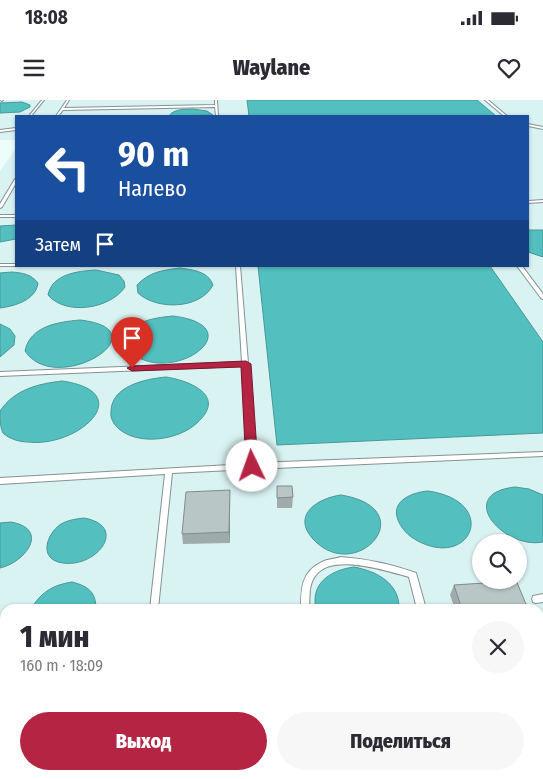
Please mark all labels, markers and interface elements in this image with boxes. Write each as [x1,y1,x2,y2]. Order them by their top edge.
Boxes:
text: 18:08 [25,6,68,29]
icon: menu [20,54,48,82]
text: Waylane [233,54,310,81]
icon: heart [495,54,523,82]
text: 90 m [118,133,189,175]
icon: left [35,135,100,200]
text: Налево [118,175,187,202]
icon: arrive [91,230,119,258]
text: Затем [35,233,81,256]
pin [111,317,153,368]
icon: arrive [118,324,146,352]
position arrow [225,439,277,491]
map controls [472,534,527,589]
button: search [472,534,527,589]
text: 1 мин [20,619,89,655]
button: close [472,621,524,673]
text: 160 m · 18:09 [20,656,103,675]
button: Выход [20,712,267,770]
button: Поделиться [277,712,524,770]

